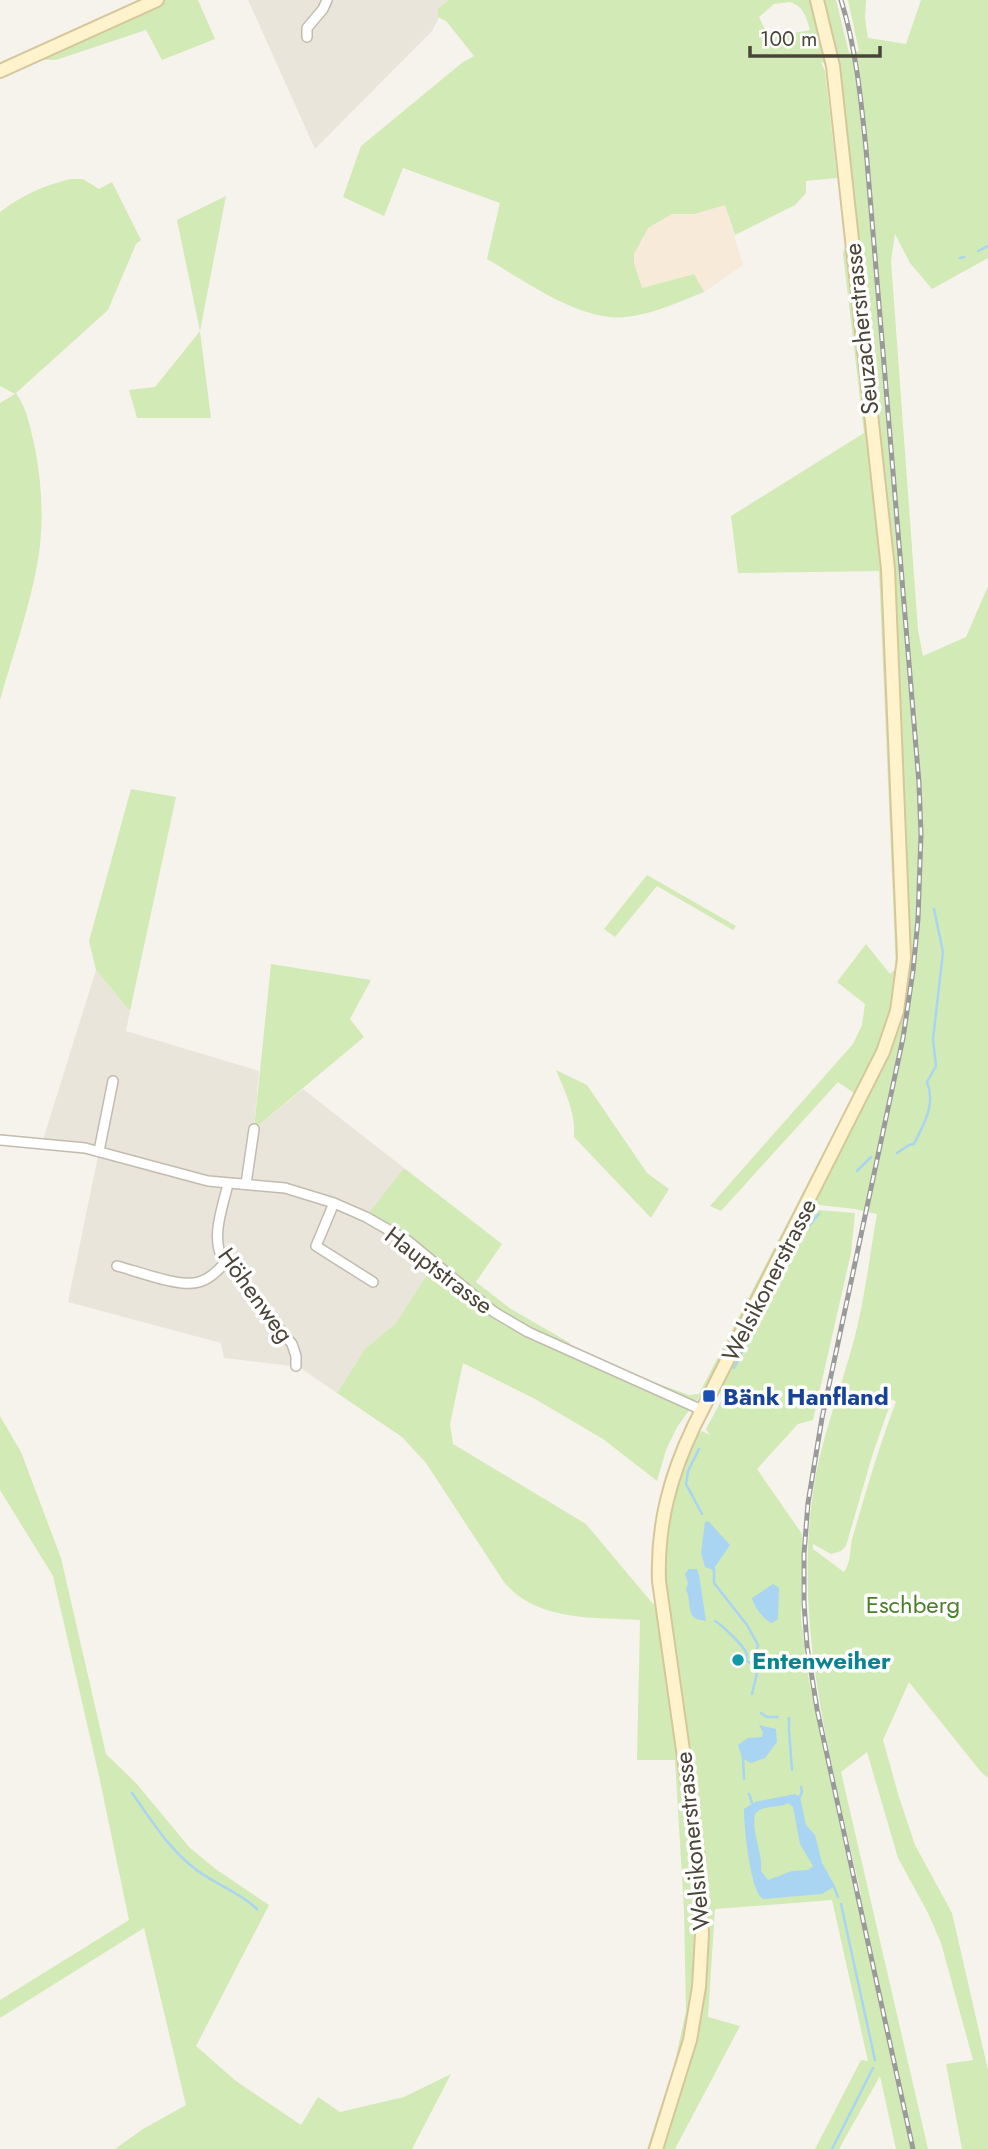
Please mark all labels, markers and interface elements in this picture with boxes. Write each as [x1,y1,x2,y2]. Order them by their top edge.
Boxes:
scale bar [750,14,880,58]
text: 100 m [760,24,817,54]
street label: Seuzacherstrasse [835,242,887,416]
street label: Welsikonerstrasse [713,1192,825,1368]
street label: Hauptstrasse [377,1218,501,1322]
street label: Höhenweg [210,1240,302,1350]
place label: Bänk Hanfland [723,1379,889,1414]
marker: Bänk Hanfland [701,1388,717,1404]
park label: Eschberg [866,1587,960,1622]
place label: Entenweiher [752,1643,891,1678]
marker: Entenweiher [730,1652,746,1668]
street label: Welsikonerstrasse [665,1750,719,1932]

